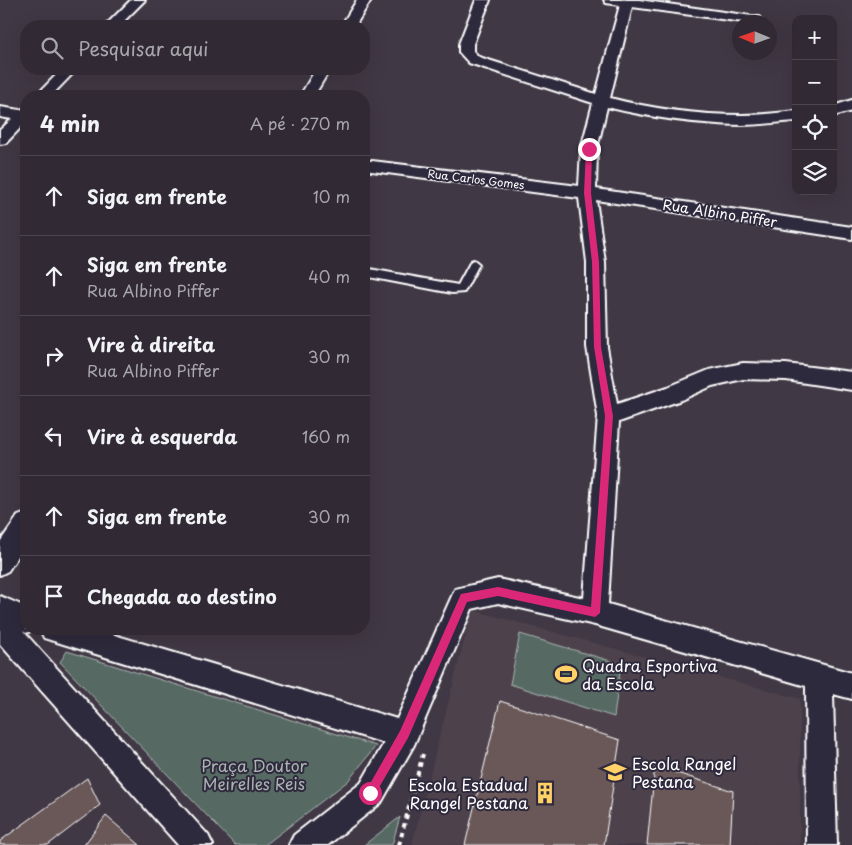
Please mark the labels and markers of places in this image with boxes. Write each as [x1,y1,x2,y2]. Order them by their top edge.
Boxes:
place label: Quadra Esportiva da Escola [582,653,718,695]
sports icon: Quadra Esportiva da Escola [553,661,579,687]
place label: Escola Rangel Pestana [632,751,736,793]
school or university icon: Escola Rangel Pestana [602,759,628,785]
place label: Escola Estadual Rangel Pestana [408,772,528,814]
building icon: Escola Estadual Rangel Pestana [532,780,558,806]

